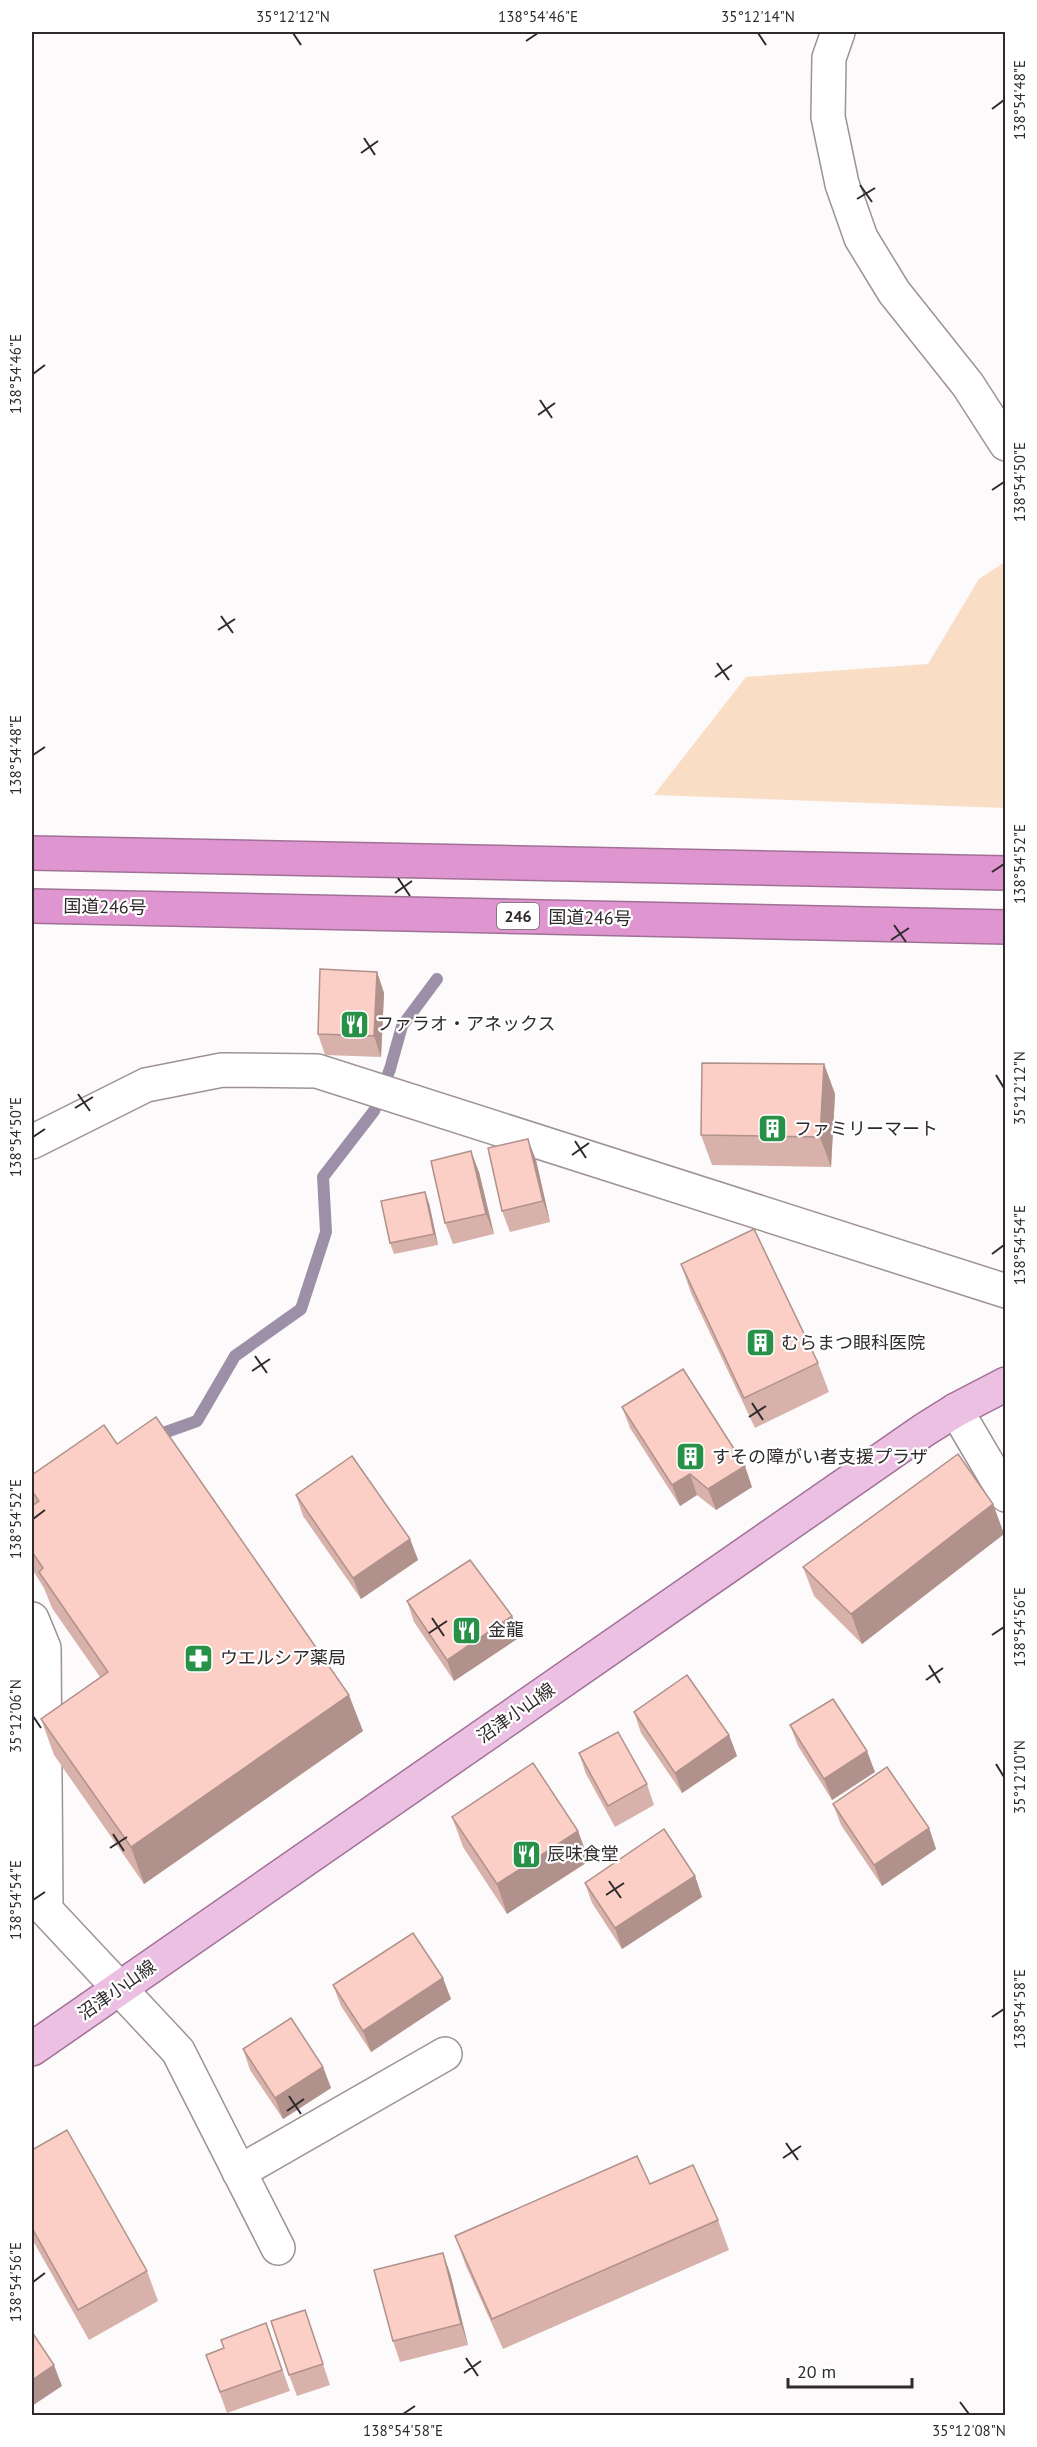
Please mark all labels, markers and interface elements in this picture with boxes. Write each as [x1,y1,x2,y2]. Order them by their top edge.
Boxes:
text: 35°12'12"N [256,7,330,26]
text: 138°54'46"E [498,7,578,26]
text: 35°12'14"N [721,7,795,26]
text: 138°54'48"E [1010,60,1029,140]
text: 138°54'46"E [6,334,25,414]
text: 138°54'50"E [1010,442,1029,522]
text: 138°54'48"E [6,715,25,795]
text: 138°54'52"E [1010,824,1029,904]
street label: 国道246号 [63,894,147,919]
road number: 246 [497,903,539,929]
street label: 国道246号 [548,905,632,930]
restaurant icon: ファラオ・アネックス [339,1008,371,1040]
place label: ファラオ・アネックス [376,1012,555,1035]
text: 35°12'12"N [1010,1051,1029,1125]
text: 138°54'50"E [6,1097,25,1177]
building icon: ファミリーマート [757,1113,789,1145]
place label: ファミリーマート [794,1117,938,1140]
text: 138°54'54"E [1010,1205,1029,1285]
building icon: むらまつ眼科医院 [744,1327,776,1359]
place label: むらまつ眼科医院 [781,1331,925,1354]
building icon: すその障がい者支援プラザ [675,1441,707,1473]
place label: すその障がい者支援プラザ [712,1445,928,1468]
text: 138°54'52"E [6,1479,25,1559]
text: 138°54'56"E [1010,1587,1029,1667]
restaurant icon: 金龍 [451,1614,483,1646]
place label: 金龍 [488,1618,524,1641]
pharmacy icon: ウエルシア薬局 [183,1642,215,1674]
place label: ウエルシア薬局 [220,1646,346,1669]
street label: 沼津小山線 [472,1677,559,1748]
text: 35°12'06"N [6,1679,25,1753]
text: 35°12'10"N [1010,1740,1029,1814]
restaurant icon: 辰味食堂 [510,1838,542,1870]
place label: 辰味食堂 [547,1842,619,1865]
text: 138°54'54"E [6,1860,25,1940]
street label: 沼津小山線 [73,1954,160,2025]
text: 138°54'58"E [1010,1969,1029,2049]
text: 138°54'56"E [6,2242,25,2322]
scale bar [788,2351,912,2389]
text: 20 m [797,2360,836,2383]
text: 138°54'58"E [363,2421,443,2440]
text: 35°12'08"N [932,2421,1006,2440]

